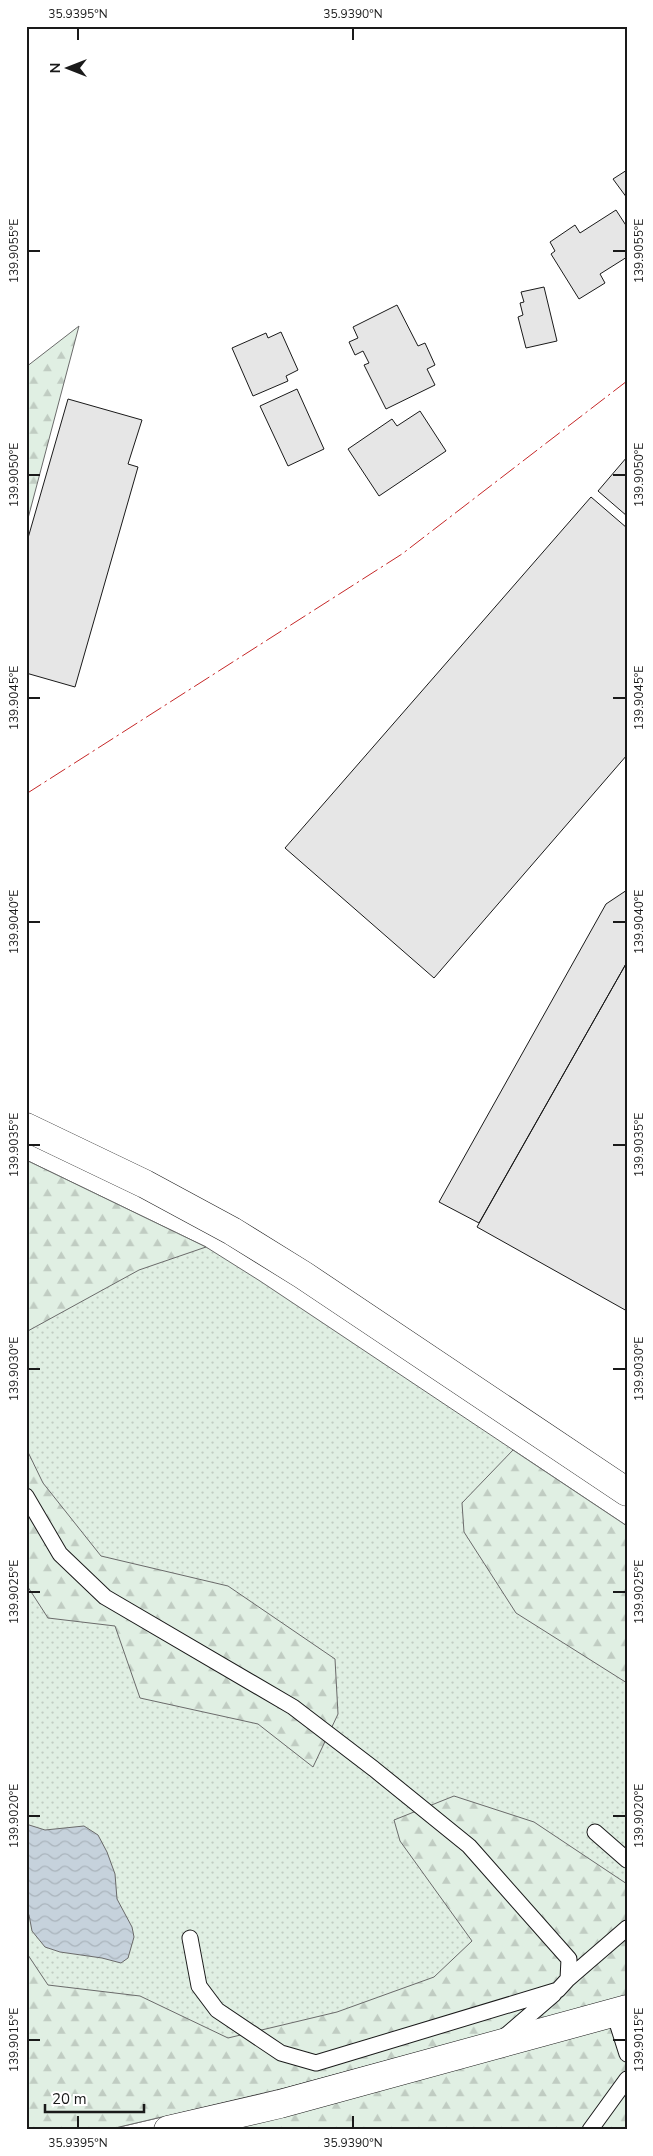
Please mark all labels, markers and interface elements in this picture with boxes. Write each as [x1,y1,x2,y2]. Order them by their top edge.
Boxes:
text: 35.9395°N [48,6,108,22]
text: 35.9390°N [323,6,383,22]
north arrow [42,42,92,92]
text: N [46,63,65,73]
text: 139.9055°E [6,219,22,283]
text: 139.9055°E [631,219,647,283]
text: 139.9050°E [6,443,22,507]
text: 139.9050°E [631,443,647,507]
text: 139.9045°E [6,666,22,730]
text: 139.9045°E [631,666,647,730]
text: 139.9040°E [6,890,22,954]
text: 139.9040°E [631,890,647,954]
text: 139.9035°E [6,1113,22,1177]
text: 139.9035°E [631,1113,647,1177]
text: 139.9030°E [6,1337,22,1401]
text: 139.9030°E [631,1337,647,1401]
text: 139.9025°E [6,1560,22,1624]
text: 139.9025°E [631,1560,647,1624]
text: 139.9020°E [6,1784,22,1848]
text: 139.9020°E [631,1784,647,1848]
text: 139.9015°E [6,2008,22,2072]
text: 139.9015°E [631,2008,647,2072]
scale bar [45,2081,144,2113]
text: 20 m [52,2089,87,2109]
text: 35.9395°N [48,2135,108,2151]
text: 35.9390°N [323,2135,383,2151]

